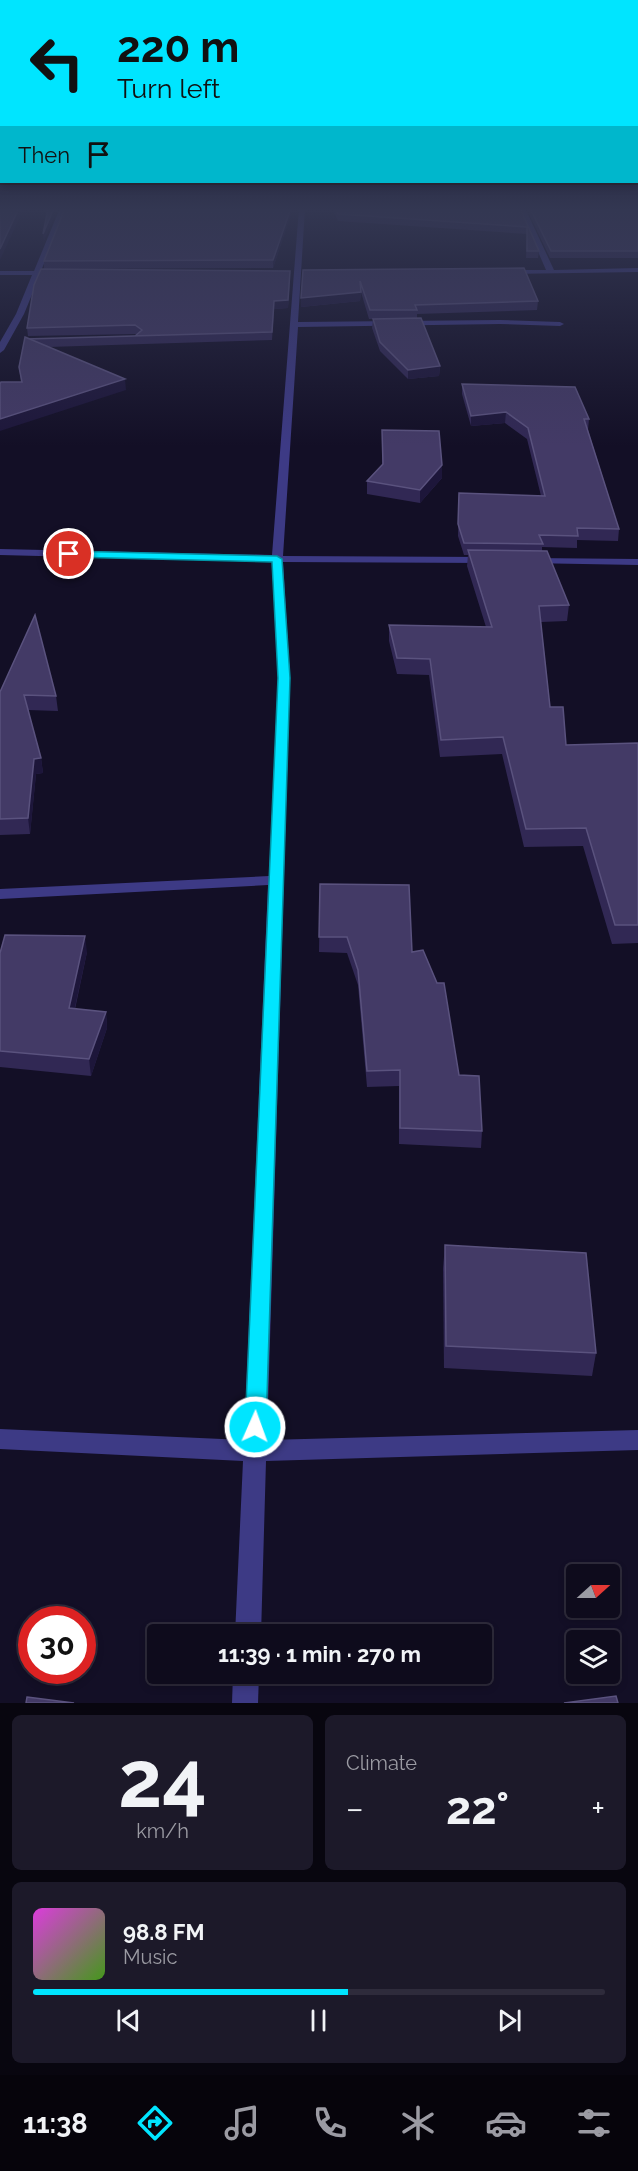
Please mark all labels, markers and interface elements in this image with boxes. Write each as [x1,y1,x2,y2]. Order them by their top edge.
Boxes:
text: 220 m [117,23,239,72]
icon: left [18,24,96,102]
text: Turn left [117,73,220,104]
icon: arrive [82,138,115,171]
text: Then [18,142,70,168]
pin [43,528,94,579]
icon: arrive [52,537,85,570]
position arrow [223,1395,287,1459]
north arrow [566,1564,620,1618]
map controls [566,1564,620,1684]
speed limit sign: 30 [18,1606,96,1684]
button: layers [566,1630,620,1684]
text: 11:39 · 1 min · 270 m [218,1641,421,1667]
text: 24 [118,1734,207,1825]
text: Climate [346,1751,417,1775]
text: 22° [446,1782,509,1835]
text: − [346,1789,364,1828]
text: + [591,1789,605,1828]
text: km/h [136,1819,189,1843]
text: 98.8 FM [123,1919,204,1945]
text: Music [123,1945,177,1969]
icon: previous [112,2004,145,2037]
icon: pause [302,2004,335,2037]
icon: next [493,2004,526,2037]
icon: directions [134,2102,176,2144]
icon: music [221,2102,263,2144]
icon: phone [309,2102,351,2144]
icon: climate [397,2102,439,2144]
icon: car [485,2102,527,2144]
icon: filters [573,2102,615,2144]
text: 11:38 [23,2108,88,2139]

